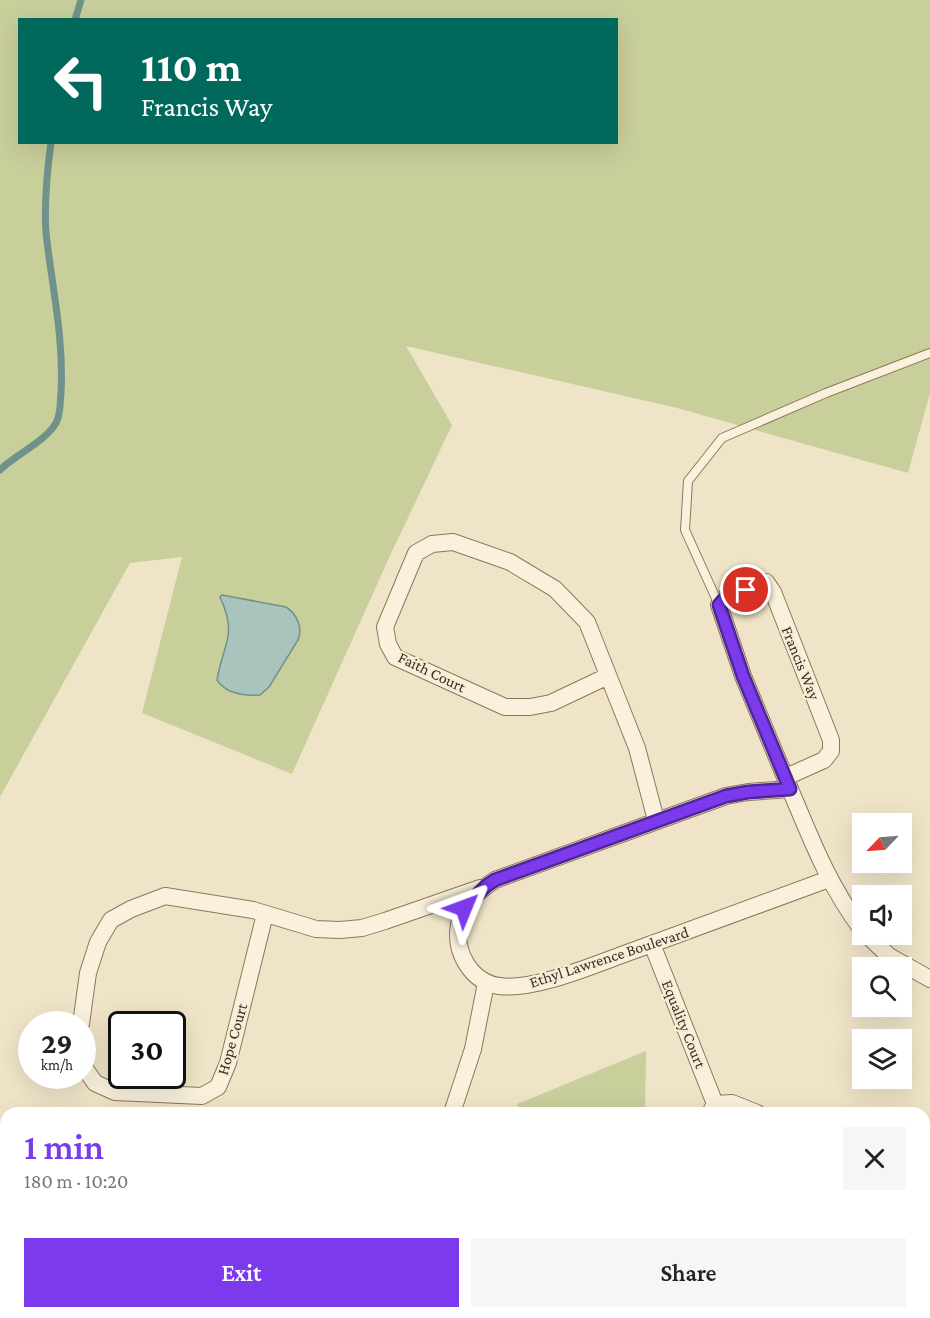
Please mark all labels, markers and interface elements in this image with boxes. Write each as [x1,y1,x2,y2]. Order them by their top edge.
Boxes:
icon: left [42,42,120,120]
text: 110 m [141,43,242,90]
text: Francis Way [141,92,273,122]
pin [720,564,771,615]
icon: arrive [729,573,762,606]
street label: Francis Way [778,624,824,703]
street label: Faith Court [396,648,469,696]
north arrow [852,813,912,873]
map controls [852,813,912,1089]
position arrow [432,876,496,940]
button: sound [852,885,912,945]
street label: Ethyl Lawrence Boulevard [527,923,692,992]
button: search [852,957,912,1017]
street label: Equality Court [658,977,710,1072]
street label: Hope Court [214,1001,251,1077]
speed limit sign: 30 [108,1011,186,1089]
text: 29 [41,1026,73,1059]
button: layers [852,1029,912,1089]
text: km/h [41,1057,73,1073]
text: 1 min [24,1127,104,1167]
button: close [843,1127,906,1190]
text: 180 m · 10:20 [24,1170,128,1192]
button: Exit [24,1238,459,1307]
button: Share [471,1238,906,1307]

